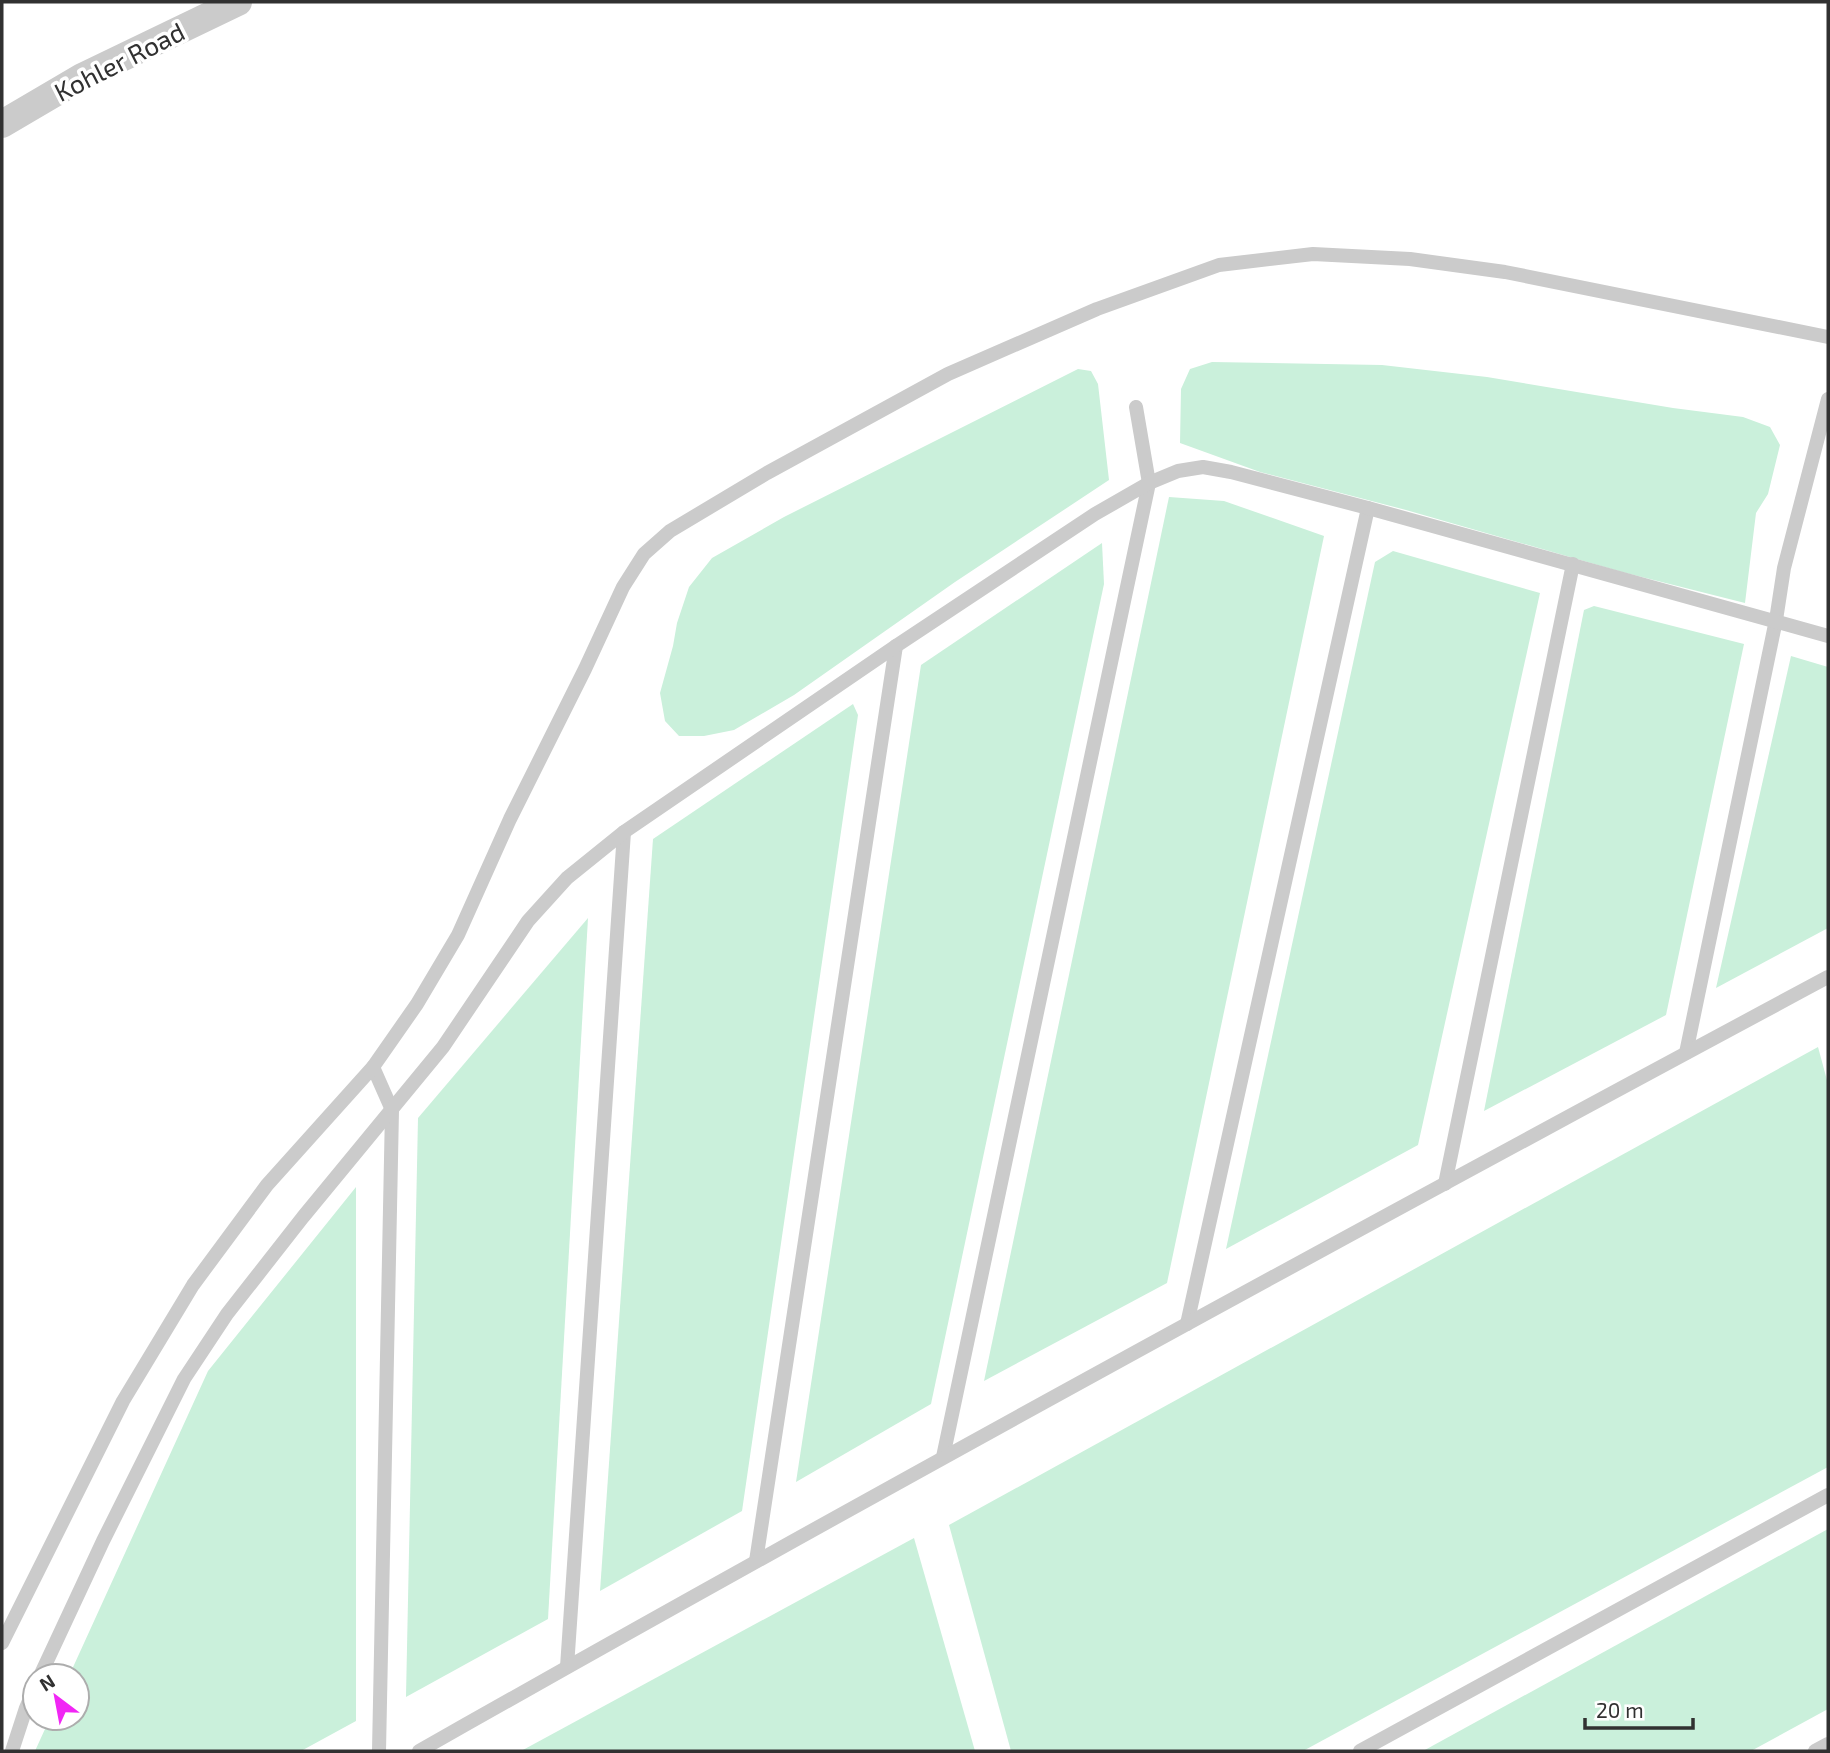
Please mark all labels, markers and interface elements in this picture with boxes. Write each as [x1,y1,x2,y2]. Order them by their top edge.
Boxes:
street label: Kohler Road [49,15,189,107]
north arrow [21,1662,91,1732]
text: N [35,1669,59,1696]
scale bar [1585,1686,1694,1730]
text: 20 m [1596,1697,1644,1722]

